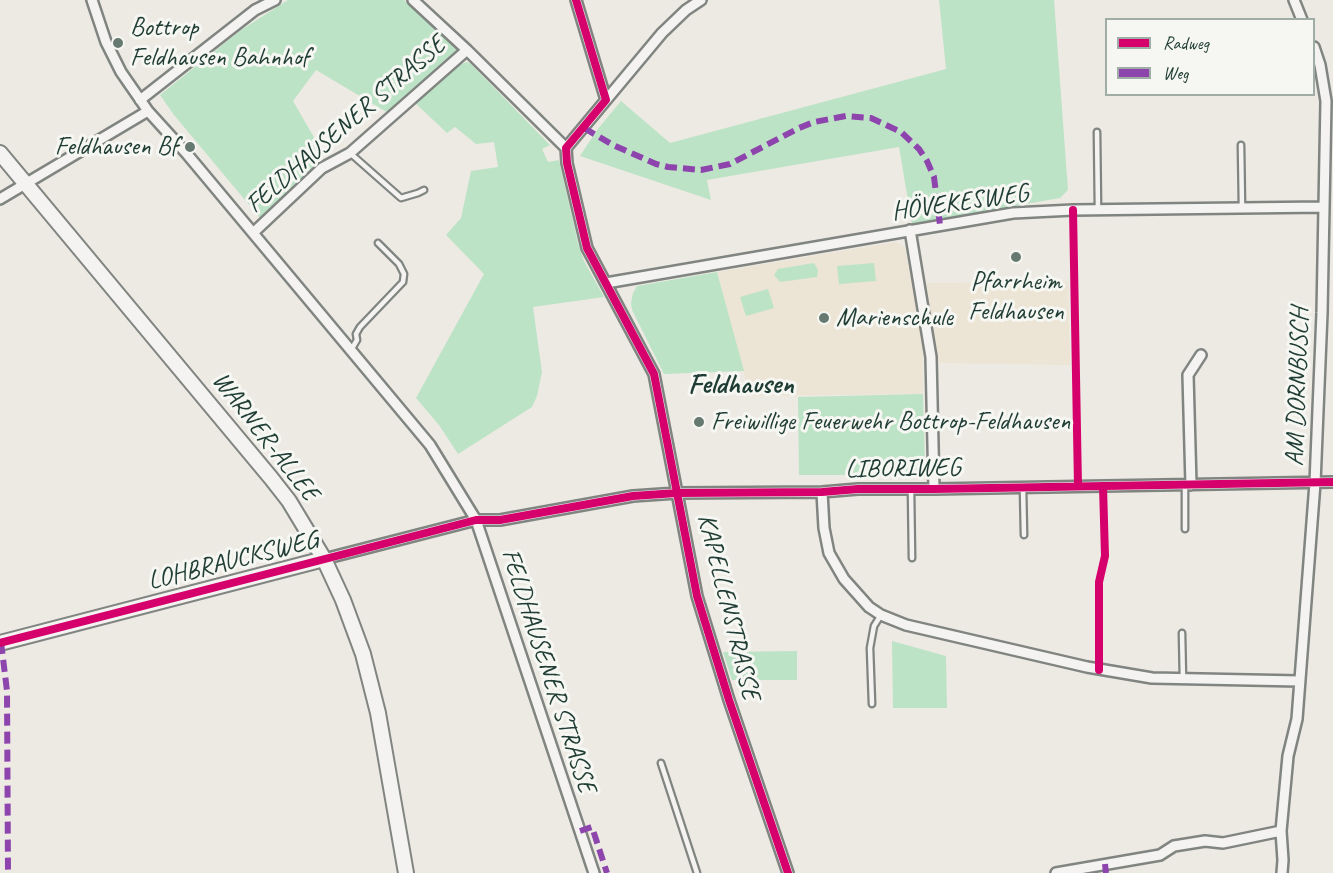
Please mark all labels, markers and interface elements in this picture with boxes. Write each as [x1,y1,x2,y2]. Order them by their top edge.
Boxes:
place label: Bottrop Feldhausen Bahnhof [130,12,309,74]
legend [1105,18,1315,96]
street label: FELDHAUSENER STRASSE [240,30,452,220]
text: Radweg [1163,32,1209,54]
marker: Bottrop Feldhausen Bahnhof [111,36,125,50]
text: Weg [1163,62,1188,84]
place label: Feldhausen Bf [55,131,178,163]
marker: Feldhausen Bf [183,140,197,154]
street label: HÖVEKESWEG [890,178,1030,228]
marker: Pfarrheim Feldhausen [1009,250,1023,264]
place label: Pfarrheim Feldhausen [968,266,1064,328]
place label: Marienschule [836,302,953,334]
street label: AM DORNBUSCH [1280,307,1316,467]
marker: Marienschule [817,311,831,325]
street label: WARNER-ALLEE [205,366,325,508]
district label: Feldhausen [688,369,794,403]
place label: Freiwillige Feuerwehr Bottrop-Feldhausen [711,406,1070,438]
marker: Freiwillige Feuerwehr Bottrop-Feldhausen [692,415,706,429]
street label: LIBORIWEG [845,452,961,486]
street label: KAPELLENSTRASSE [690,511,766,703]
street label: LOHBRAUCKSWEG [145,525,321,597]
street label: FELDHAUSENER STRASSE [494,545,602,797]

